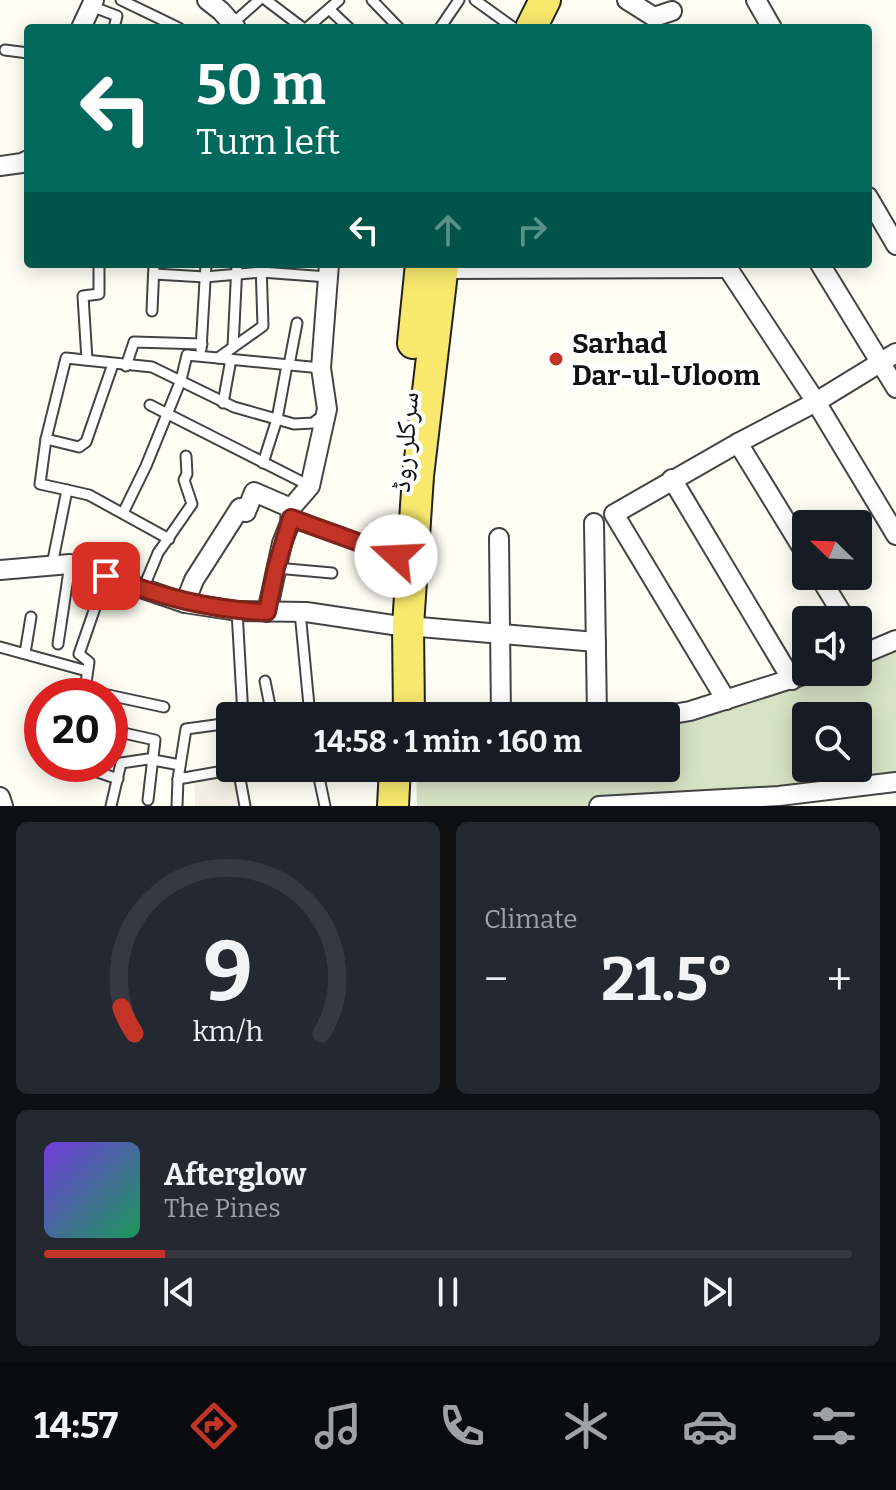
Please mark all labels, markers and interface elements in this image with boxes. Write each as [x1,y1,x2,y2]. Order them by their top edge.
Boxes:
text: 50 m [196,52,326,119]
icon: left [64,56,168,160]
text: Turn left [196,120,340,164]
icon: left [342,208,386,252]
icon: ahead [426,208,470,252]
icon: right [510,208,554,252]
place label: Sarhad Dar-ul-Uloom [572,327,760,392]
marker: Sarhad Dar-ul-Uloom [547,350,565,368]
street label: سرکلر روڈ [384,390,425,494]
north arrow [792,510,872,590]
map controls [792,510,872,782]
position arrow [354,514,438,598]
pin [72,542,140,610]
icon: arrive [84,554,128,598]
button: sound [792,606,872,686]
speed limit sign: 20 [24,678,128,782]
button: search [792,702,872,782]
text: 14:58 · 1 min · 160 m [314,724,582,760]
text: Climate [484,904,578,935]
text: 9 [203,922,253,1022]
text: 21.5° [601,944,734,1016]
text: − [484,953,508,1006]
text: + [827,953,852,1006]
text: km/h [193,1014,264,1049]
text: Afterglow [164,1157,306,1193]
text: The Pines [164,1193,281,1224]
icon: previous [157,1270,201,1314]
icon: pause [426,1270,470,1314]
icon: next [695,1270,739,1314]
icon: directions [186,1398,242,1454]
icon: music [310,1398,366,1454]
icon: phone [434,1398,490,1454]
icon: climate [558,1398,614,1454]
icon: car [682,1398,738,1454]
icon: filters [806,1398,862,1454]
text: 14:57 [34,1404,118,1448]

